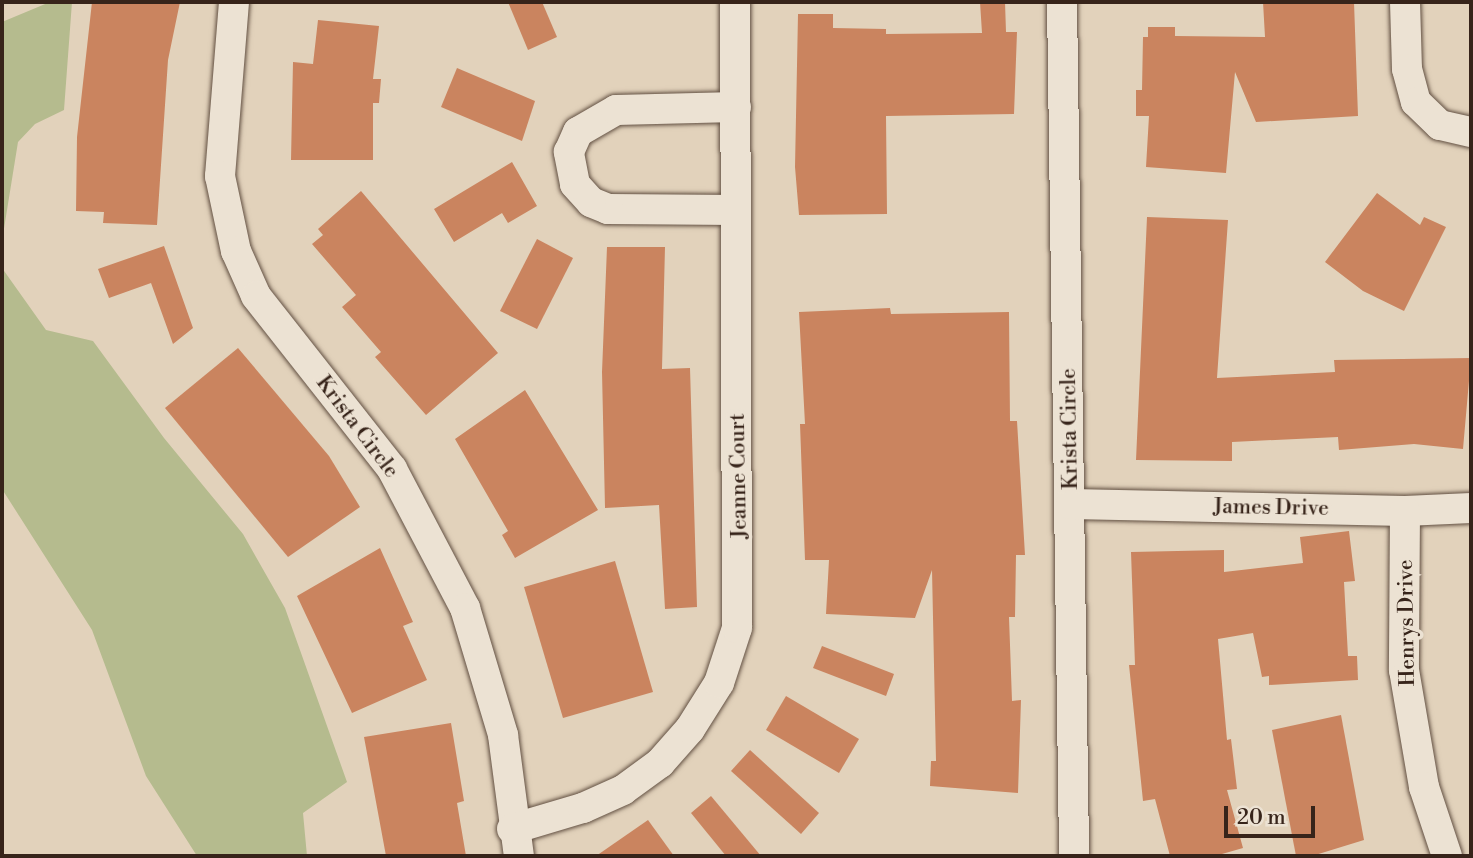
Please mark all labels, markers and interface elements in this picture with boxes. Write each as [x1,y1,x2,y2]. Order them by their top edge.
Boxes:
street label: Krista Circle [1056,368,1084,490]
street label: Krista Circle [310,371,404,483]
street label: Jeanne Court [725,413,753,539]
street label: James Drive [1213,494,1329,522]
street label: Henrys Drive [1393,559,1421,687]
scale bar [1228,792,1319,836]
text: 20 m [1237,805,1286,831]

